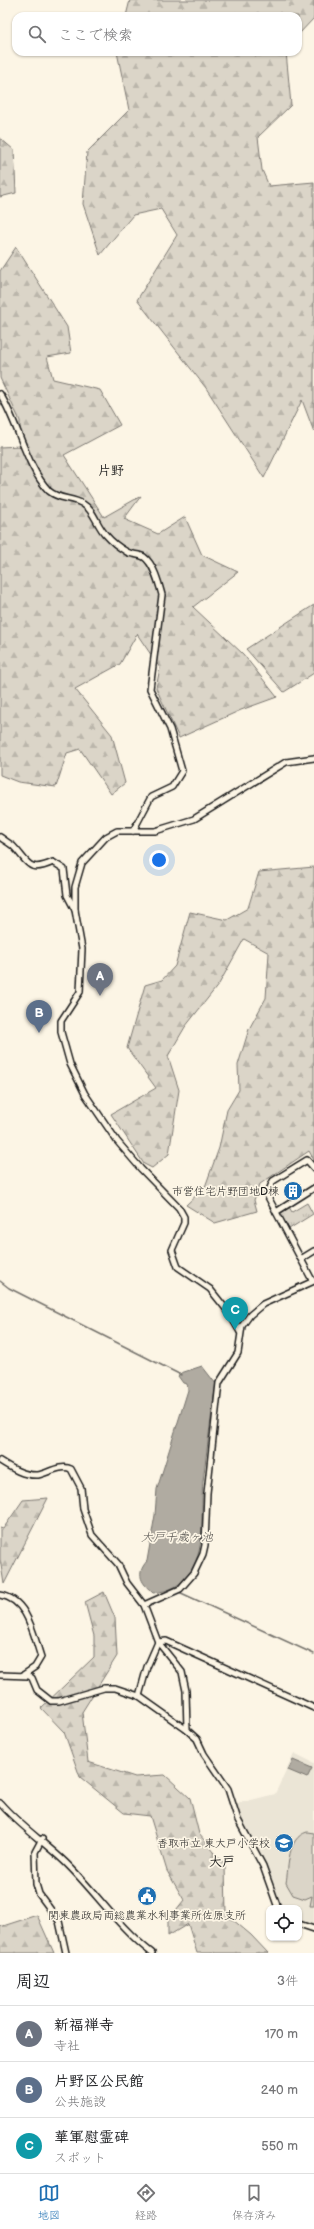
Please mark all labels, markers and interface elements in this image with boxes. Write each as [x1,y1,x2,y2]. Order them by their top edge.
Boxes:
search box [12,12,302,56]
icon: search [26,23,48,45]
text: ここで検索 [58,26,133,45]
district label: 片野 [98,463,124,479]
your location [149,850,169,870]
pin: A [87,963,113,996]
pin: B [26,1000,52,1033]
building icon: 市営住宅片野団地D棟 [282,1180,304,1202]
place label: 市営住宅片野団地D棟 [172,1185,279,1198]
pin: C [222,1297,248,1330]
water label: 大戸千歳ヶ池 [141,1530,214,1545]
school or university icon: 香取市立 東大戸小学校 [273,1832,295,1854]
place label: 香取市立 東大戸小学校 [157,1837,270,1850]
district label: 大戸 [209,1854,235,1870]
public building icon: 関東農政局両総農業水利事業所佐原支所 [136,1885,158,1907]
map controls [266,1905,302,1941]
button: locate [266,1905,302,1941]
place label: 関東農政局両総農業水利事業所佐原支所 [48,1909,246,1922]
text: 周辺 [16,1972,50,1992]
text: 3件 [277,1973,298,1989]
text: 新福禅寺 [54,2016,114,2035]
text: A [25,2026,33,2042]
text: 170 m [265,2026,298,2042]
text: 寺社 [54,2038,80,2054]
text: 片野区公民館 [54,2072,144,2091]
text: B [24,2082,34,2098]
text: 240 m [261,2082,298,2098]
text: 公共施設 [54,2094,106,2110]
text: 華軍慰霊碑 [54,2128,129,2147]
text: C [24,2138,34,2154]
text: 550 m [261,2138,298,2154]
text: スポット [54,2150,106,2166]
tab: 地図 [38,2182,60,2222]
tab: 経路 [135,2182,157,2222]
tab: 保存済み [232,2182,276,2222]

